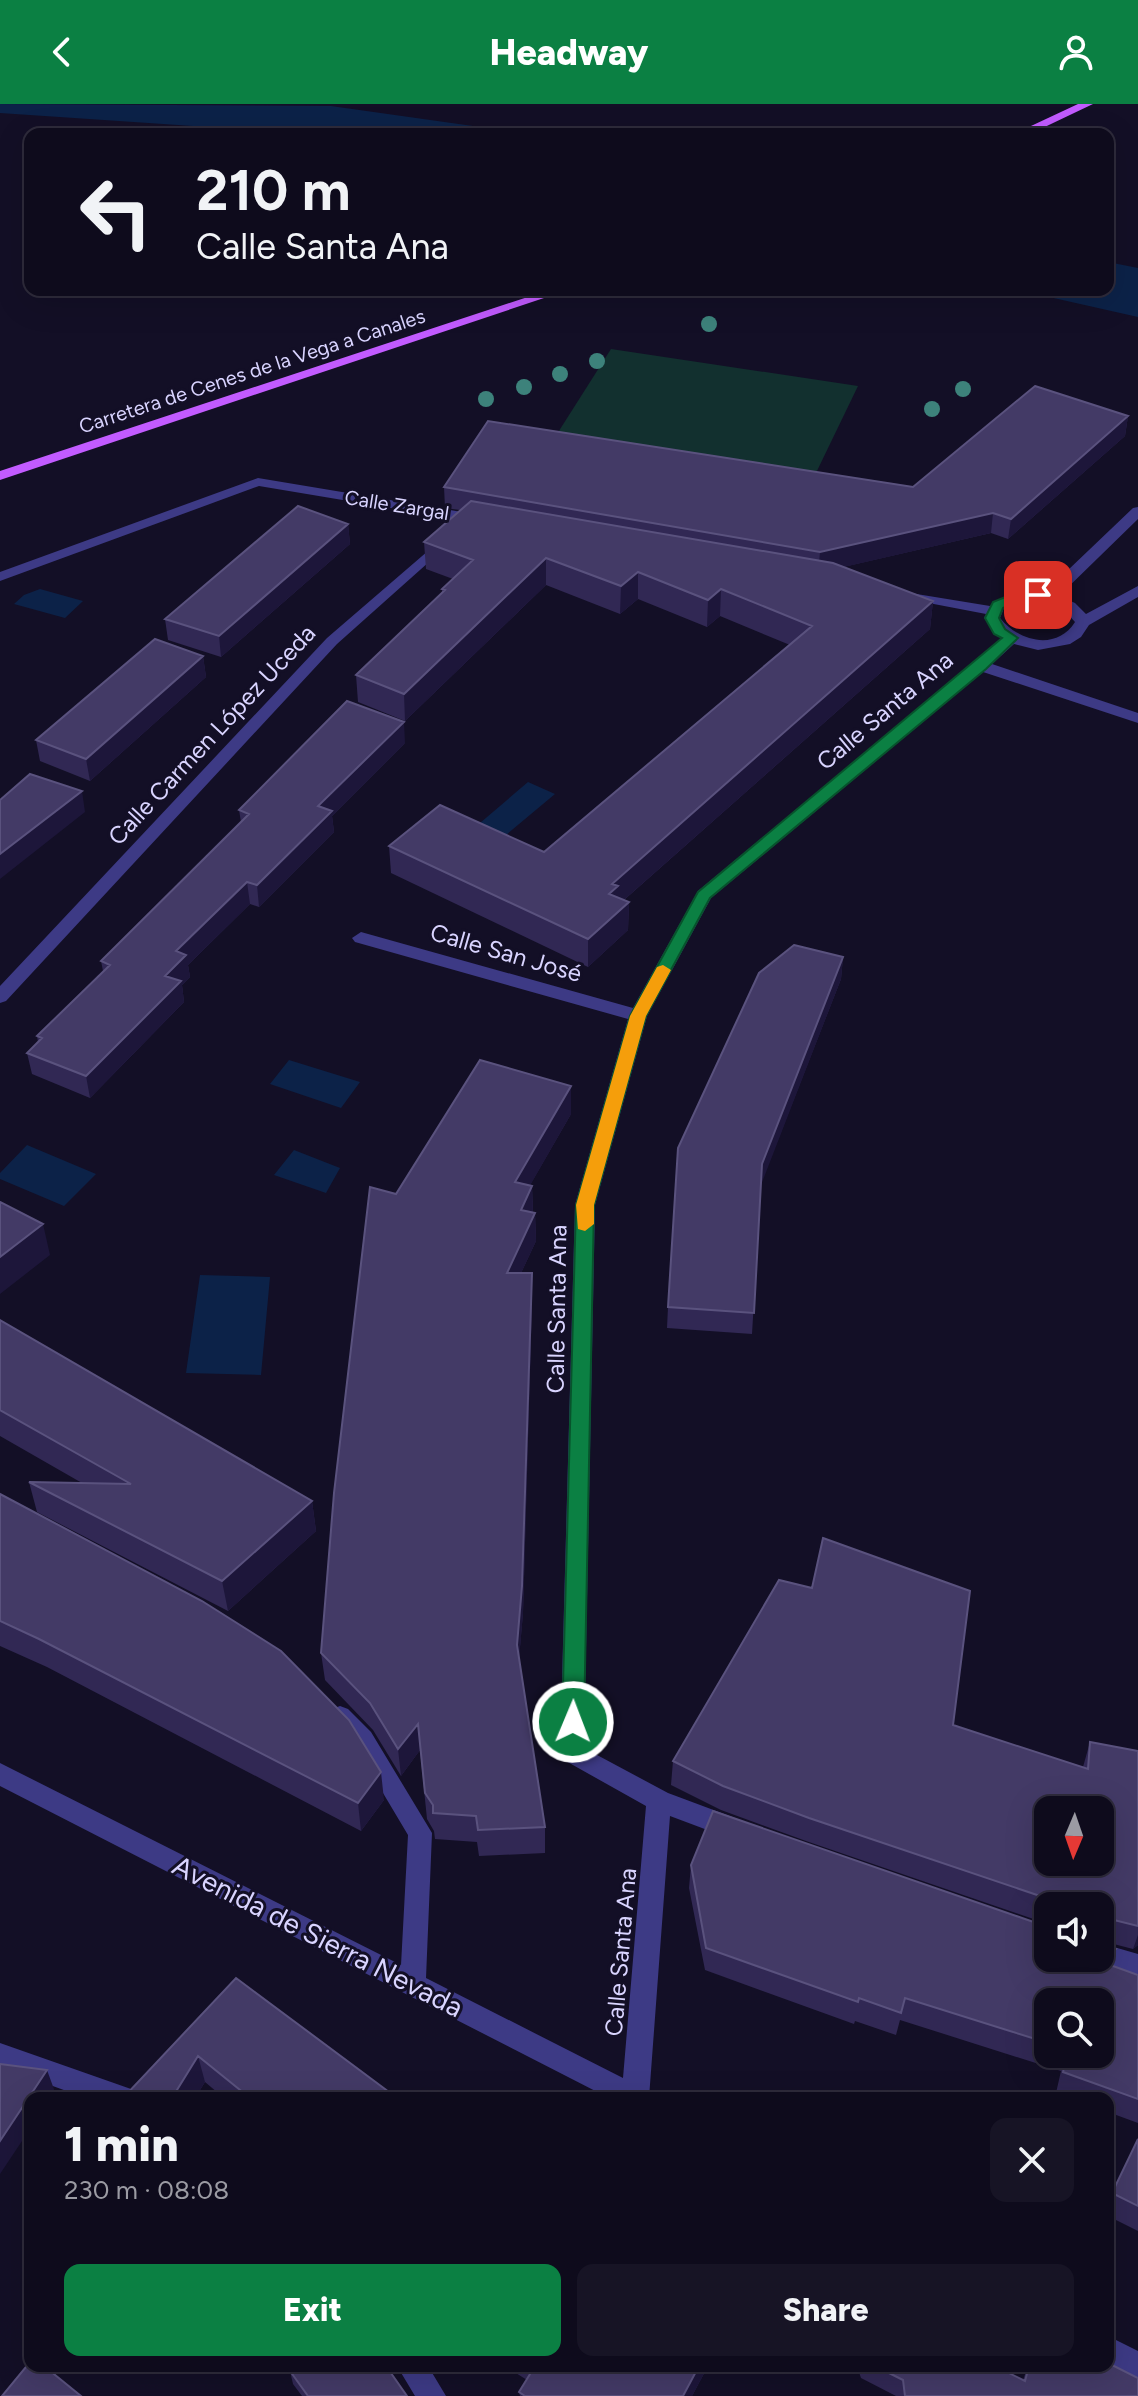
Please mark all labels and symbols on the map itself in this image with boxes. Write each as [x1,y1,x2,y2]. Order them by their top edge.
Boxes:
street label: Carretera de Cenes de la Vega a Canales [76,304,428,438]
street label: Calle Zargal [343,485,451,525]
pin [1004,561,1072,629]
street label: Calle Carmen López Uceda [102,619,321,851]
street label: Calle Santa Ana [811,645,959,776]
street label: Calle San José [427,917,585,988]
street label: Calle Santa Ana [541,1224,572,1394]
position arrow [531,1680,615,1764]
north arrow [1034,1796,1114,1876]
street label: Avenida de Sierra Nevada [167,1848,469,2024]
street label: Calle Santa Ana [599,1867,642,2037]

